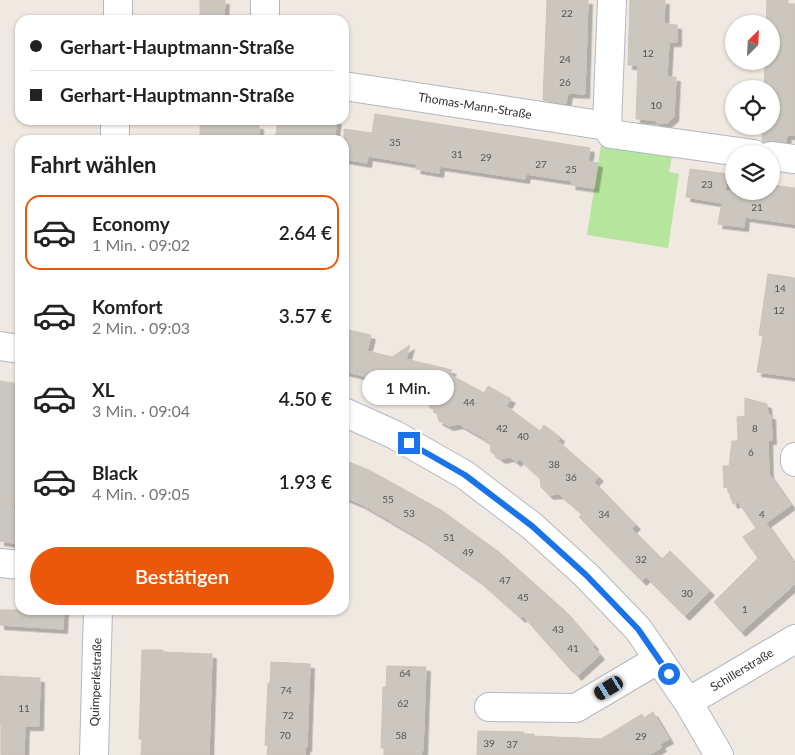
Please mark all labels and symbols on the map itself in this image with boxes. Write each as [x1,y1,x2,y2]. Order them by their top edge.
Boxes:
house number: 22 [561,7,573,19]
north arrow [725,15,780,70]
house number: 12 [642,47,654,59]
house number: 24 [559,53,571,65]
house number: 26 [559,76,571,88]
street label: Thomas-Mann-Straße [417,89,533,122]
house number: 10 [650,99,662,111]
house number: 35 [389,136,401,148]
house number: 31 [451,148,463,160]
house number: 29 [480,151,492,163]
house number: 27 [535,158,547,170]
house number: 25 [565,163,577,175]
house number: 23 [701,178,713,190]
house number: 21 [751,201,763,213]
house number: 14 [774,282,786,294]
house number: 12 [773,304,785,316]
callout: 1 Min. [363,370,455,406]
house number: 44 [463,396,475,408]
house number: 42 [496,422,508,434]
house number: 8 [752,422,758,434]
house number: 40 [517,430,529,442]
route end [398,432,420,454]
house number: 6 [748,446,754,458]
house number: 38 [548,458,560,470]
house number: 36 [565,471,577,483]
house number: 55 [382,493,394,505]
house number: 53 [403,507,415,519]
house number: 34 [598,508,610,520]
house number: 4 [759,508,765,520]
house number: 51 [443,531,455,543]
house number: 49 [462,546,474,558]
house number: 32 [635,553,647,565]
house number: 47 [499,574,511,586]
house number: 30 [681,587,693,599]
house number: 45 [517,591,529,603]
house number: 1 [742,603,748,615]
house number: 43 [552,623,564,635]
street label: Quimperléstraße [86,637,105,727]
house number: 41 [567,642,579,654]
street label: Schillerstraße [707,645,776,694]
route start [658,663,680,685]
house number: 64 [399,667,411,679]
car [592,674,625,702]
house number: 74 [280,684,292,696]
house number: 62 [397,697,409,709]
house number: 11 [18,702,30,714]
house number: 72 [282,709,294,721]
house number: 70 [279,729,291,741]
house number: 58 [395,729,407,741]
house number: 29 [635,730,647,742]
house number: 39 [483,737,495,749]
house number: 37 [506,738,518,750]

